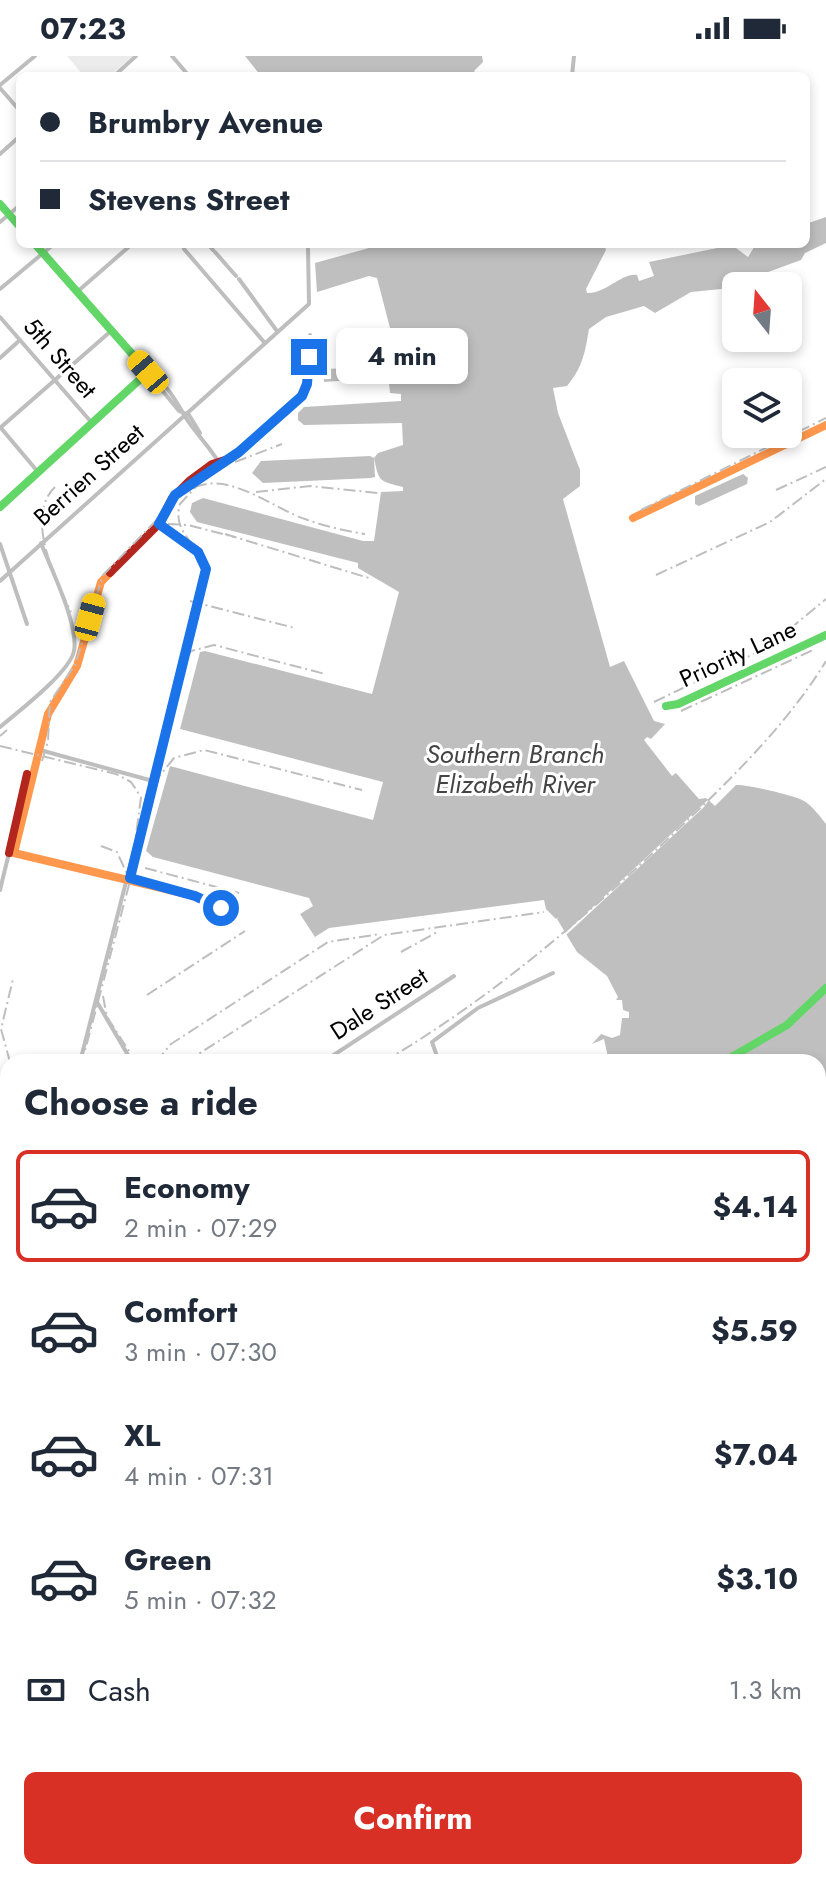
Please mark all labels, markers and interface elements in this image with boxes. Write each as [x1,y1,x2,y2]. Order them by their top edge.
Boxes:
text: 07:23 [40,7,126,50]
text: Brumbry Avenue [88,101,323,144]
text: Stevens Street [88,178,290,221]
north arrow [722,272,802,352]
map controls [722,272,802,448]
street label: 5th Street [16,310,105,406]
callout: 4 min [337,329,469,385]
text: 4 min [367,337,437,375]
route end [291,339,327,375]
car [123,346,173,398]
button: layers [722,368,802,448]
street label: Berrien Street [26,415,152,534]
car [72,591,108,643]
street label: Priority Lane [674,611,802,696]
water label: Southern Branch Elizabeth River [426,735,604,803]
route start [203,890,239,926]
street label: Dale Street [323,959,435,1048]
text: Choose a ride [24,1076,258,1128]
text: Economy [124,1166,250,1209]
icon: car [28,1170,100,1242]
text: $4.14 [713,1185,798,1228]
text: 2 min · 07:29 [124,1209,278,1247]
text: Comfort [124,1290,237,1333]
icon: car [28,1294,100,1366]
text: $5.59 [711,1309,798,1352]
text: 3 min · 07:30 [124,1333,277,1371]
text: XL [124,1414,160,1457]
icon: car [28,1418,100,1490]
text: $7.04 [714,1433,798,1476]
text: 4 min · 07:31 [124,1457,274,1495]
text: Green [124,1538,212,1581]
icon: car [28,1542,100,1614]
text: $3.10 [716,1557,798,1600]
text: 5 min · 07:32 [124,1581,277,1619]
icon: cash [24,1668,68,1712]
text: Cash [88,1669,151,1712]
text: 1.3 km [729,1671,802,1709]
button: Confirm [24,1772,802,1864]

